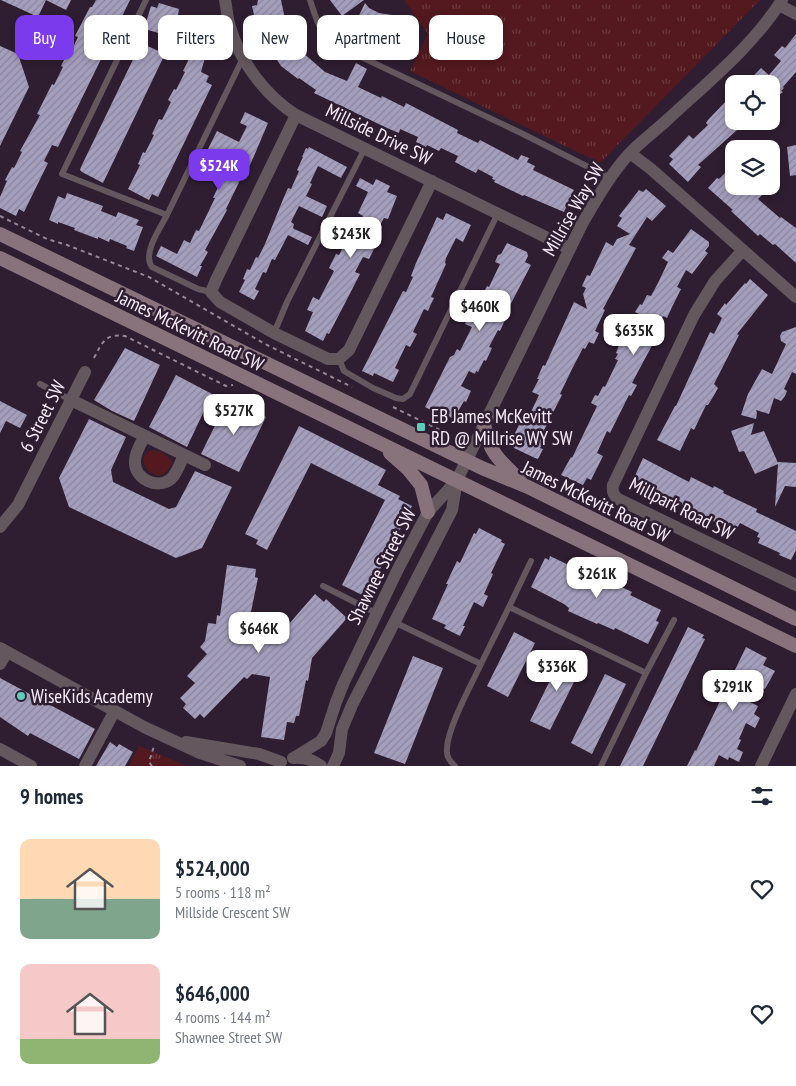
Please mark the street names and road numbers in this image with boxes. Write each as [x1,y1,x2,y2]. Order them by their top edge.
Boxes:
street label: Millside Drive SW [322,98,436,170]
street label: Millrise Way SW [537,158,609,260]
street label: James McKevitt Road SW [111,283,268,376]
street label: 6 Street SW [14,376,70,456]
street label: James McKevitt Road SW [517,454,674,547]
street label: Millpark Road SW [626,471,739,545]
street label: Shawnee Street SW [341,504,421,628]

